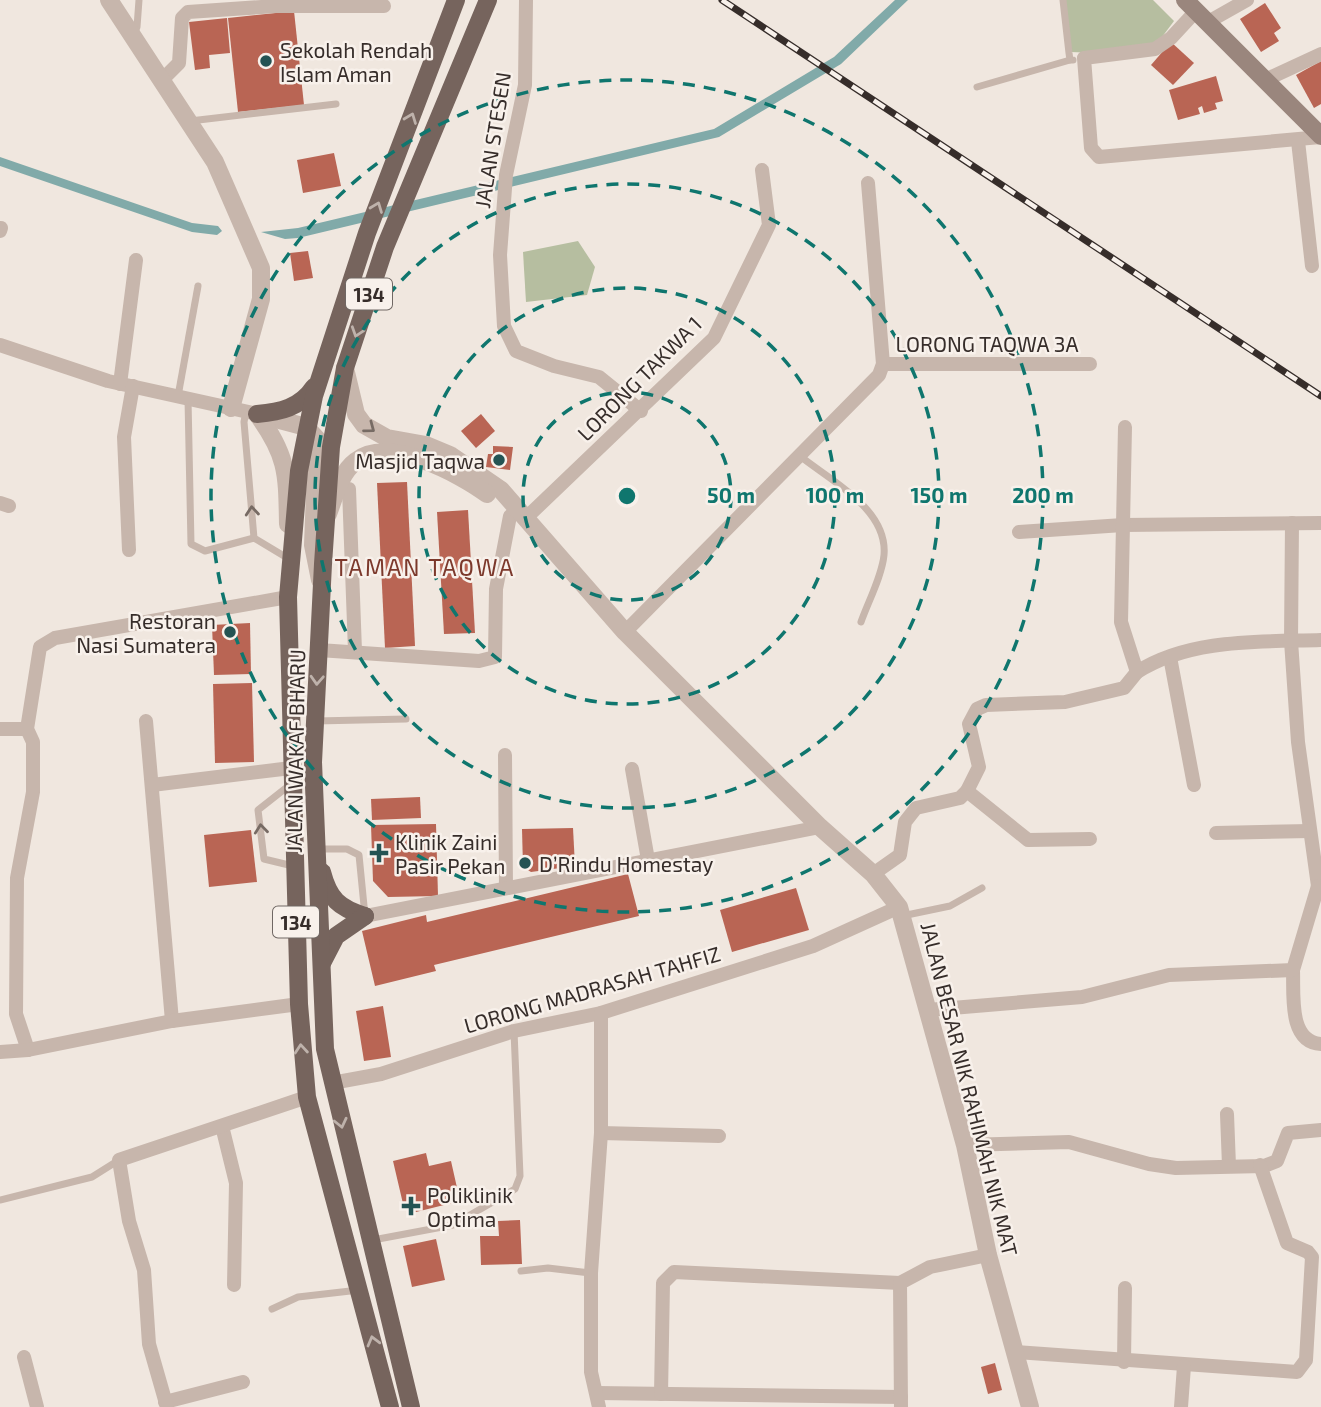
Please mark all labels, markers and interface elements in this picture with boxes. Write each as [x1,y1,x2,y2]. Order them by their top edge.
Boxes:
place label: Sekolah Rendah Islam Aman [280,37,432,86]
marker: Sekolah Rendah Islam Aman [258,53,274,69]
street label: JALAN STESEN [469,70,515,210]
one-way arrow [403,113,417,125]
one-way arrow [369,202,383,214]
road number: 134 [346,278,392,310]
street label: LORONG TAKWA 1 [572,311,706,445]
one-way arrow [351,325,365,337]
street label: LORONG TAQWA 3A [895,331,1079,357]
one-way arrow [363,420,375,433]
place label: Masjid Taqwa [355,448,485,474]
marker: Masjid Taqwa [491,452,507,468]
text: 50 m [707,482,755,507]
text: 100 m [806,482,864,507]
text: 150 m [911,482,967,507]
text: 200 m [1012,482,1074,507]
centre of rings [615,484,639,508]
one-way arrow [245,505,260,516]
district label: TAMAN TAQWA [335,553,515,581]
place label: Restoran Nasi Sumatera [76,608,216,657]
marker: Restoran Nasi Sumatera [222,624,238,640]
street label: JALAN WAKAF BHARU [281,649,309,853]
one-way arrow [310,674,325,685]
one-way arrow [253,823,268,835]
place label: Klinik Zaini Pasir Pekan [395,829,505,878]
marker: Klinik Zaini Pasir Pekan [369,843,389,863]
place label: D’Rindu Homestay [539,851,713,876]
marker: D’Rindu Homestay [517,855,533,871]
road number: 134 [273,906,319,938]
street label: JALAN BESAR NIK RAHIMAH NIK MAT [916,919,1024,1259]
street label: LORONG MADRASAH TAHFIZ [461,940,723,1038]
one-way arrow [294,1043,309,1054]
one-way arrow [333,1117,347,1129]
place label: Poliklinik Optima [427,1182,513,1231]
marker: Poliklinik Optima [401,1196,421,1216]
one-way arrow [367,1335,381,1347]

